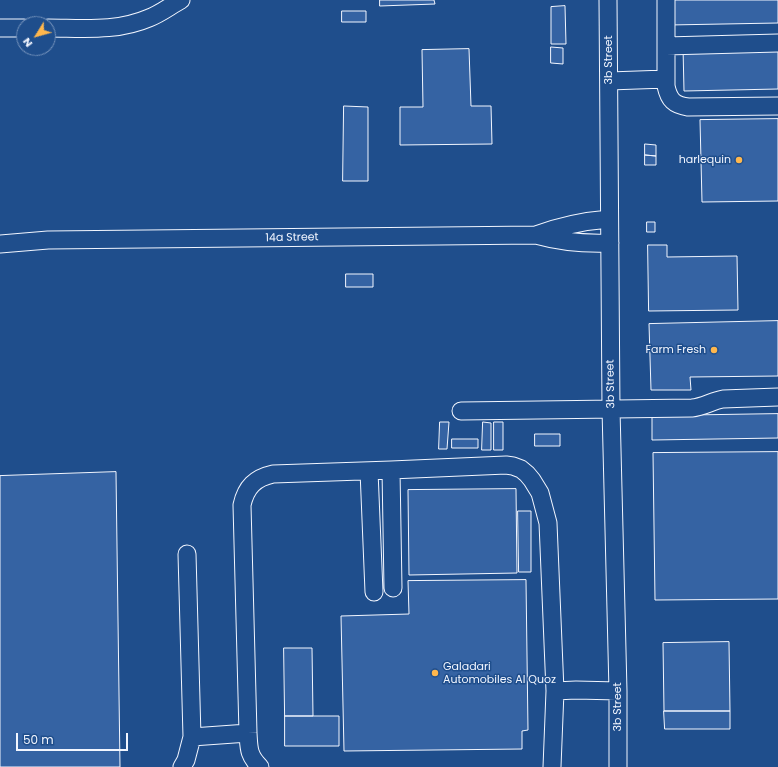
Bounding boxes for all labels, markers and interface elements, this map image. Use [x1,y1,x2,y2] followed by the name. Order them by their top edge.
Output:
[16,16,56,56] north arrow
[18,34,36,51] text: N
[602,35,616,85] street label: 3b Street
[679,153,731,167] place label: harlequin
[734,155,744,165] marker: harlequin
[265,231,319,245] street label: 14a Street
[645,343,706,357] place label: Farm Fresh
[709,345,719,355] marker: Farm Fresh
[604,359,618,409] street label: 3b Street
[443,660,556,686] place label: Galadari Automobiles Al Quoz
[430,668,440,678] marker: Galadari Automobiles Al Quoz
[611,682,625,732] street label: 3b Street
[18,725,130,751] scale bar
[23,731,54,748] text: 50 m

